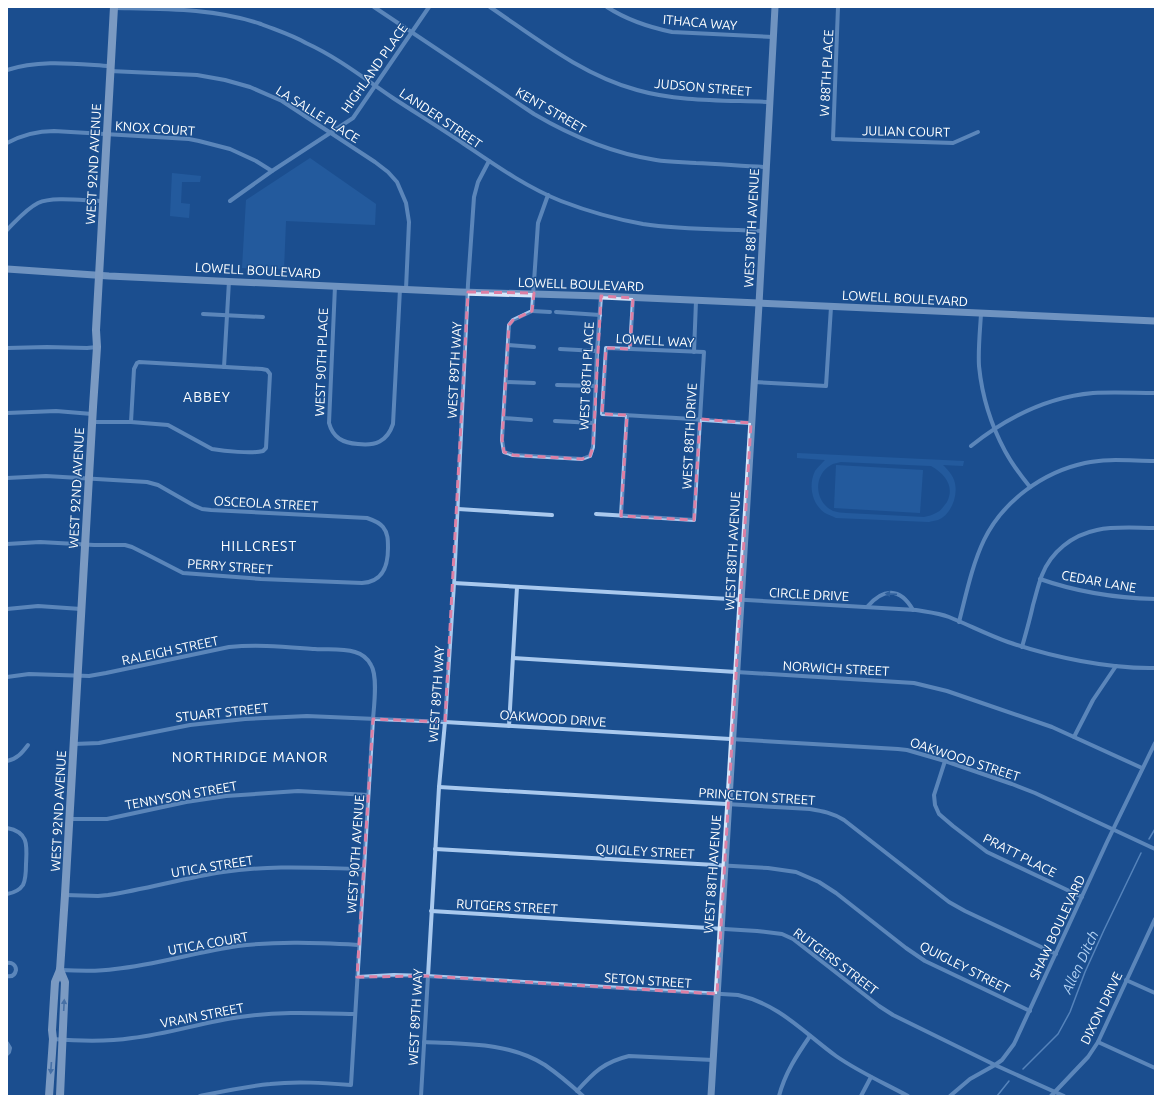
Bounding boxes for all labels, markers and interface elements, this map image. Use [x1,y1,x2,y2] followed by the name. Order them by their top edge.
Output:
[662,12,738,32] street label: ITHACA WAY
[338,21,410,115] street label: HIGHLAND PLACE
[817,29,835,117] street label: W 88TH PLACE
[654,76,752,98] street label: JUDSON STREET
[274,83,362,145] street label: LA SALLE PLACE
[513,84,589,136] street label: KENT STREET
[397,85,485,151] street label: LANDER STREET
[83,103,103,225] street label: WEST 92ND AVENUE
[115,118,195,138] street label: KNOX COURT
[862,123,950,139] street label: JULIAN COURT
[741,168,761,288] street label: WEST 88TH AVENUE
[195,260,321,280] street label: LOWELL BOULEVARD
[518,275,644,293] street label: LOWELL BOULEVARD
[842,288,968,308] street label: LOWELL BOULEVARD
[312,307,330,417] street label: WEST 90TH PLACE
[444,321,464,419] street label: WEST 89TH WAY
[576,321,596,431] street label: WEST 88TH PLACE
[615,331,695,349] street label: LOWELL WAY
[679,383,699,489] street label: WEST 88TH DRIVE
[183,389,231,405] district label: ABBEY
[66,427,86,549] street label: WEST 92ND AVENUE
[722,491,742,611] street label: WEST 88TH AVENUE
[214,493,318,513] street label: OSCEOLA STREET
[221,538,297,554] district label: HILLCREST
[187,556,273,576] street label: PERRY STREET
[1060,568,1138,594] street label: CEDAR LANE
[769,585,849,603] street label: CIRCLE DRIVE
[885,591,898,598] one-way arrow
[120,633,220,667] street label: RALEIGH STREET
[426,645,446,743] street label: WEST 89TH WAY
[782,658,890,678] street label: NORWICH STREET
[175,700,269,724] street label: STUART STREET
[499,707,607,729] street label: OAKWOOD DRIVE
[908,735,1022,783] street label: OAKWOOD STREET
[172,749,328,765] district label: NORTHRIDGE MANOR
[48,750,68,872] street label: WEST 92ND AVENUE
[124,778,238,812] street label: TENNYSON STREET
[698,785,816,807] street label: PRINCETON STREET
[344,794,366,914] street label: WEST 90TH AVENUE
[701,814,723,934] street label: WEST 88TH AVENUE
[981,831,1059,879] street label: PRATT PLACE
[595,841,695,862] street label: QUIGLEY STREET
[170,853,254,879] street label: UTICA STREET
[1027,873,1087,981] street label: SHAW BOULEVARD
[456,896,558,916] street label: RUTGERS STREET
[791,925,881,997] street label: RUTGERS STREET
[1058,928,1102,997] water label: Allen Ditch
[167,929,249,957] street label: UTICA COURT
[917,938,1012,997] street label: QUIGLEY STREET
[405,968,425,1066] street label: WEST 89TH WAY
[604,970,692,990] street label: SETON STREET
[1077,970,1125,1046] street label: DIXON DRIVE
[60,999,67,1011] one-way arrow
[159,1000,245,1030] street label: VRAIN STREET
[48,1062,55,1074] one-way arrow

